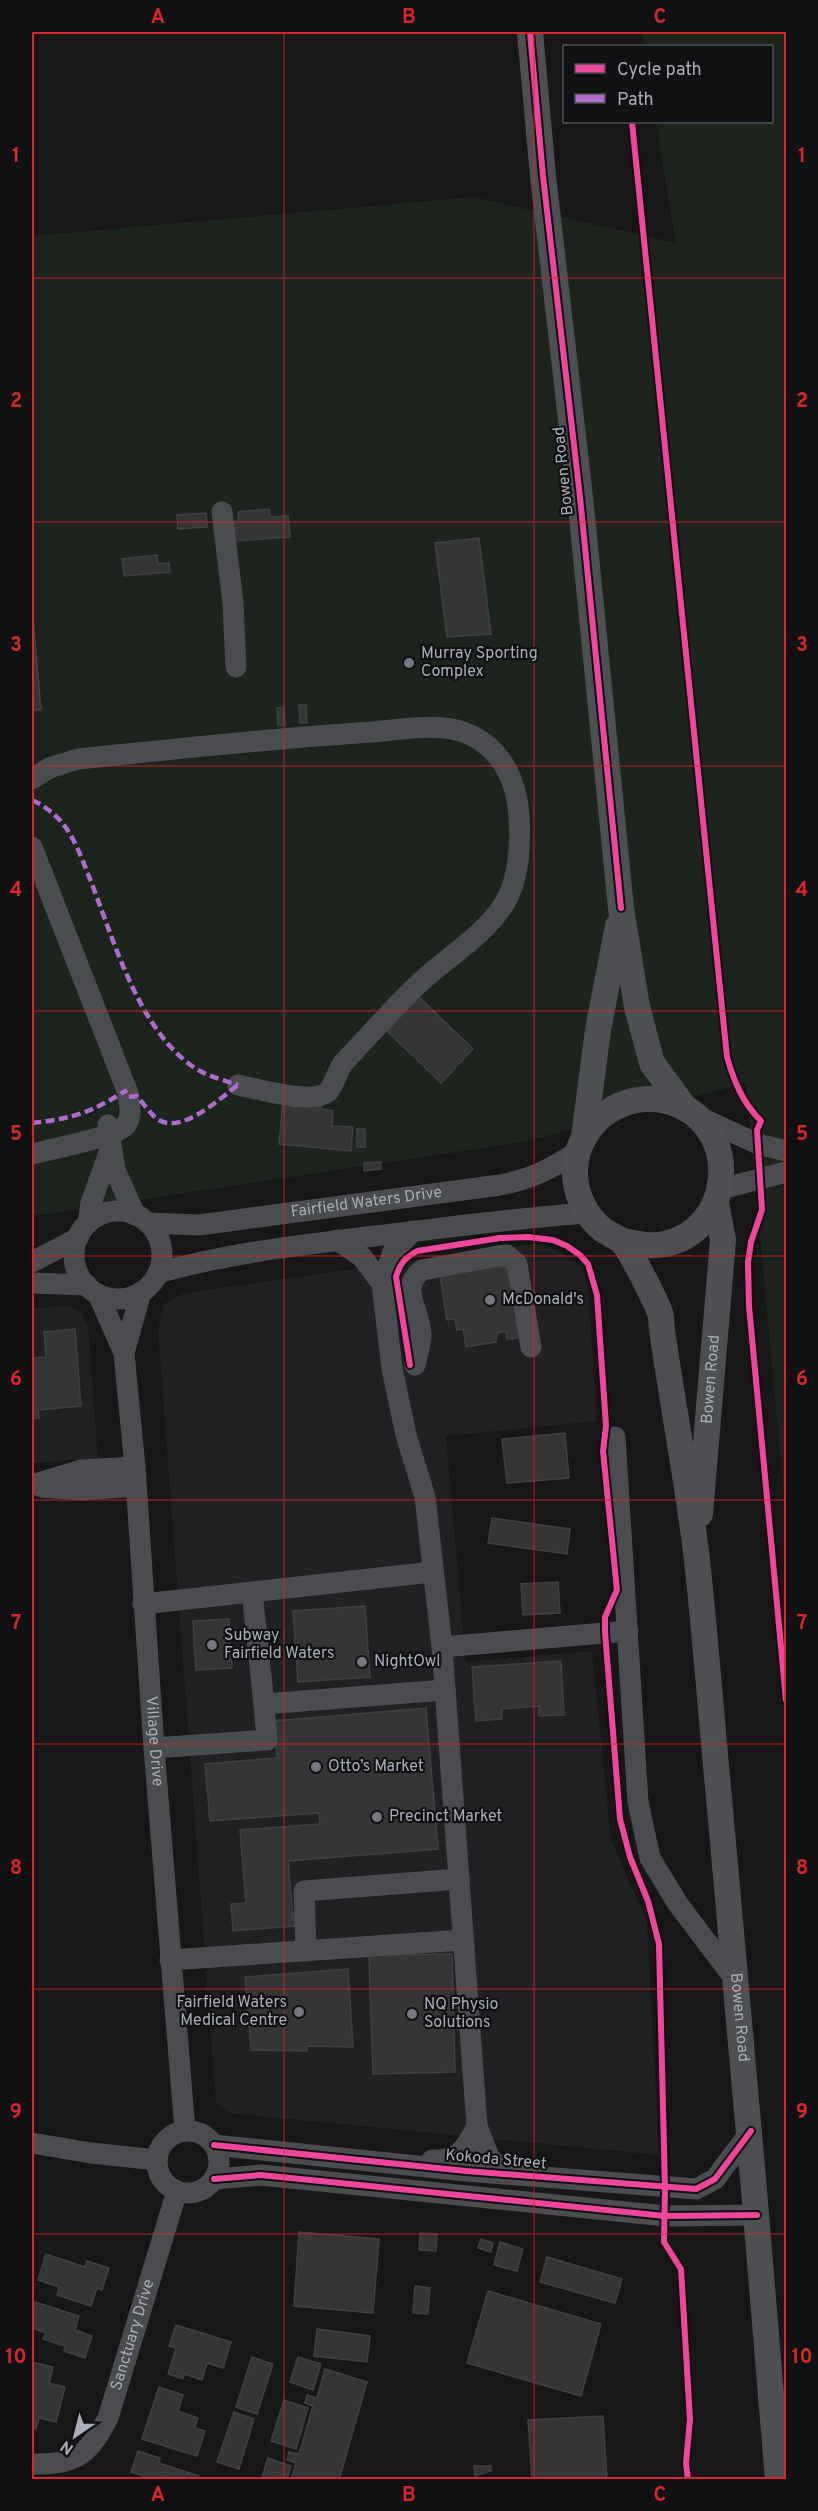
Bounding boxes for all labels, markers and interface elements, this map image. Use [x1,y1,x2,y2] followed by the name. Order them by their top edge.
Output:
[151,5,165,31] text: A
[402,5,416,31] text: B
[654,5,666,31] text: C
[563,45,773,123] legend
[617,59,702,82] text: Cycle path
[617,89,654,112] text: Path
[12,144,20,170] text: 1
[798,144,806,170] text: 1
[10,389,22,415] text: 2
[796,389,808,415] text: 2
[549,426,579,516] street label: Bowen Road
[10,633,22,659] text: 3
[796,633,808,659] text: 3
[421,644,538,682] place label: Murray Sporting Complex
[402,656,416,670] marker: Murray Sporting Complex
[10,878,22,904] text: 4
[796,878,808,904] text: 4
[10,1122,22,1148] text: 5
[796,1122,808,1148] text: 5
[290,1183,443,1223] street label: Fairfield Waters Drive
[502,1290,584,1310] place label: McDonald's
[483,1293,497,1307] marker: McDonald's
[698,1334,725,1425] street label: Bowen Road
[10,1367,22,1393] text: 6
[796,1367,808,1393] text: 6
[11,1611,21,1637] text: 7
[797,1611,807,1637] text: 7
[224,1626,335,1664] place label: Subway Fairfield Waters
[205,1638,219,1652] marker: Subway Fairfield Waters
[374,1652,440,1672] place label: NightOwl
[355,1655,369,1669] marker: NightOwl
[141,1695,167,1787] street label: Village Drive
[328,1757,424,1777] place label: Otto’s Market
[309,1760,323,1774] marker: Otto’s Market
[389,1807,502,1827] place label: Precinct Market
[370,1810,384,1824] marker: Precinct Market
[10,1856,22,1882] text: 8
[796,1856,808,1882] text: 8
[725,1972,753,2063] street label: Bowen Road
[176,1993,287,2031] place label: Fairfield Waters Medical Centre
[424,1995,499,2033] place label: NQ Physio Solutions
[292,2005,306,2019] marker: Fairfield Waters Medical Centre
[405,2007,419,2021] marker: NQ Physio Solutions
[10,2100,22,2126] text: 9
[796,2100,808,2126] text: 9
[445,2146,547,2174] street label: Kokoda Street
[107,2277,160,2393] street label: Sanctuary Drive
[5,2345,27,2371] text: 10
[791,2345,813,2371] text: 10
[45,2406,105,2466] north arrow
[57,2435,78,2458] text: N
[151,2483,165,2509] text: A
[402,2483,416,2509] text: B
[654,2483,666,2509] text: C

